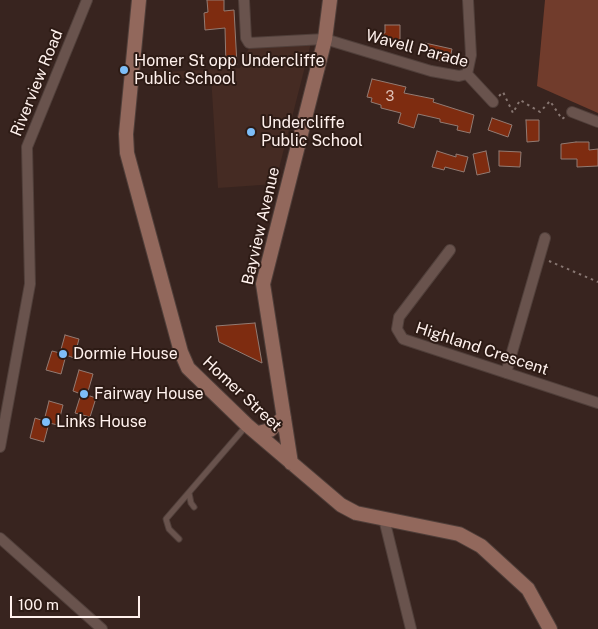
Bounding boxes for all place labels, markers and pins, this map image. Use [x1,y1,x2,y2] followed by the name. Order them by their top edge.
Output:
[134,51,324,89] place label: Homer St opp Undercliffe Public School
[118,64,130,76] marker: Homer St opp Undercliffe Public School
[261,113,363,151] place label: Undercliffe Public School
[245,126,257,138] marker: Undercliffe Public School
[73,344,178,364] place label: Dormie House
[57,348,69,360] marker: Dormie House
[94,384,204,404] place label: Fairway House
[78,388,90,400] marker: Fairway House
[56,412,147,432] place label: Links House
[40,416,52,428] marker: Links House

